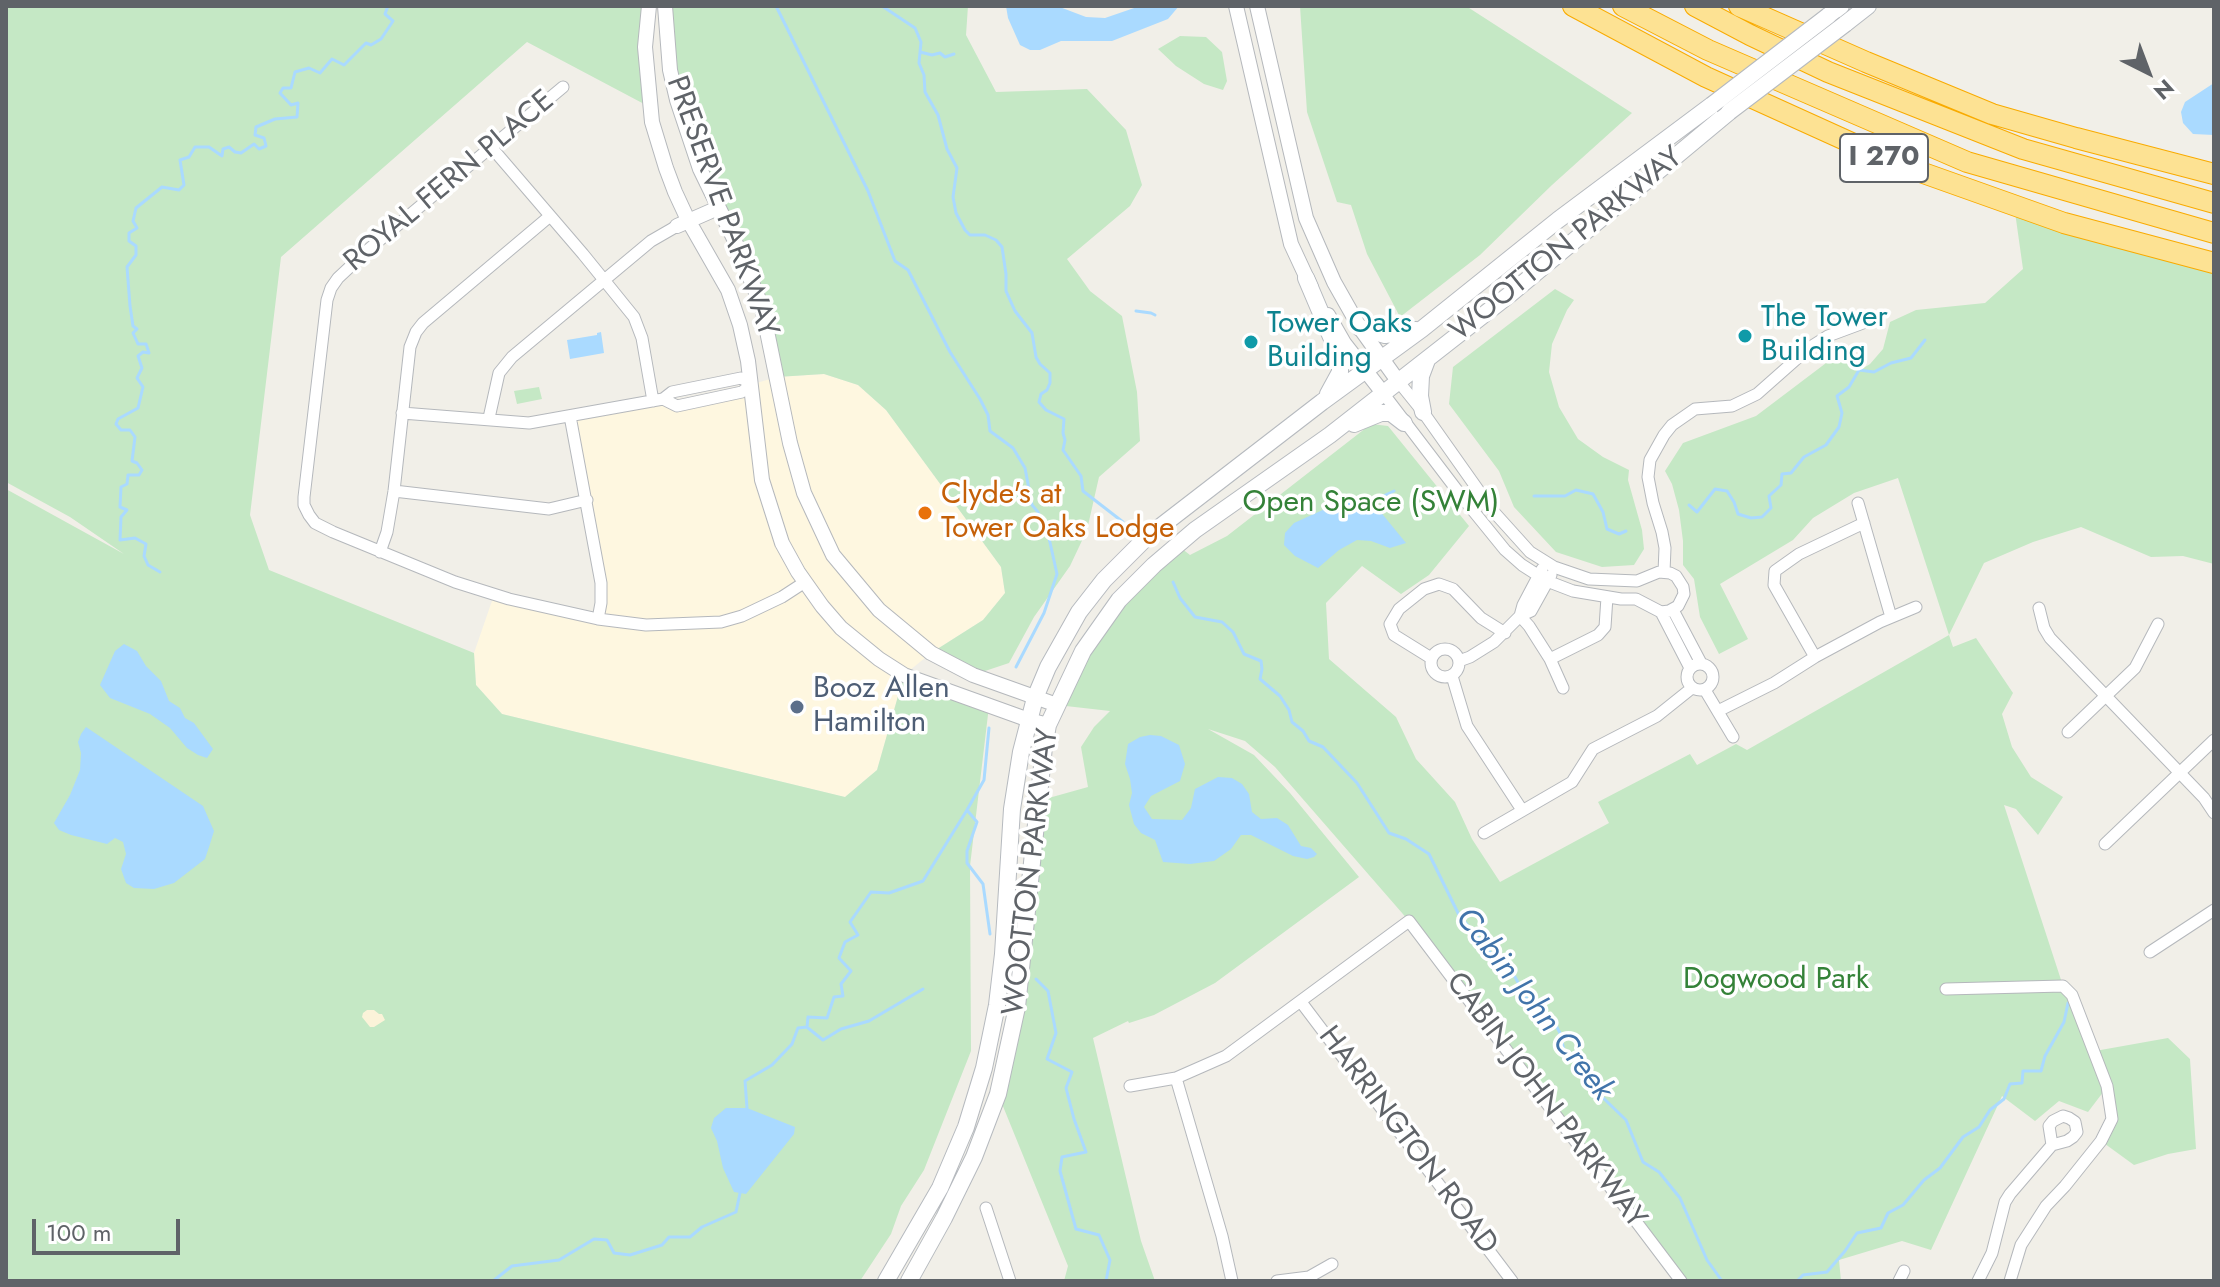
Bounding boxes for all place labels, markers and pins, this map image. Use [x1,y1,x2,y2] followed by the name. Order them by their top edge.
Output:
[1761,301,1888,372] place label: The Tower Building
[1267,307,1412,378] place label: Tower Oaks Building
[1736,327,1754,345] marker: The Tower Building
[1242,333,1260,351] marker: Tower Oaks Building
[941,478,1175,548] place label: Clyde's at Tower Oaks Lodge
[916,504,934,522] marker: Clyde's at Tower Oaks Lodge
[813,672,950,742] place label: Booz Allen Hamilton
[788,698,806,716] marker: Booz Allen Hamilton

